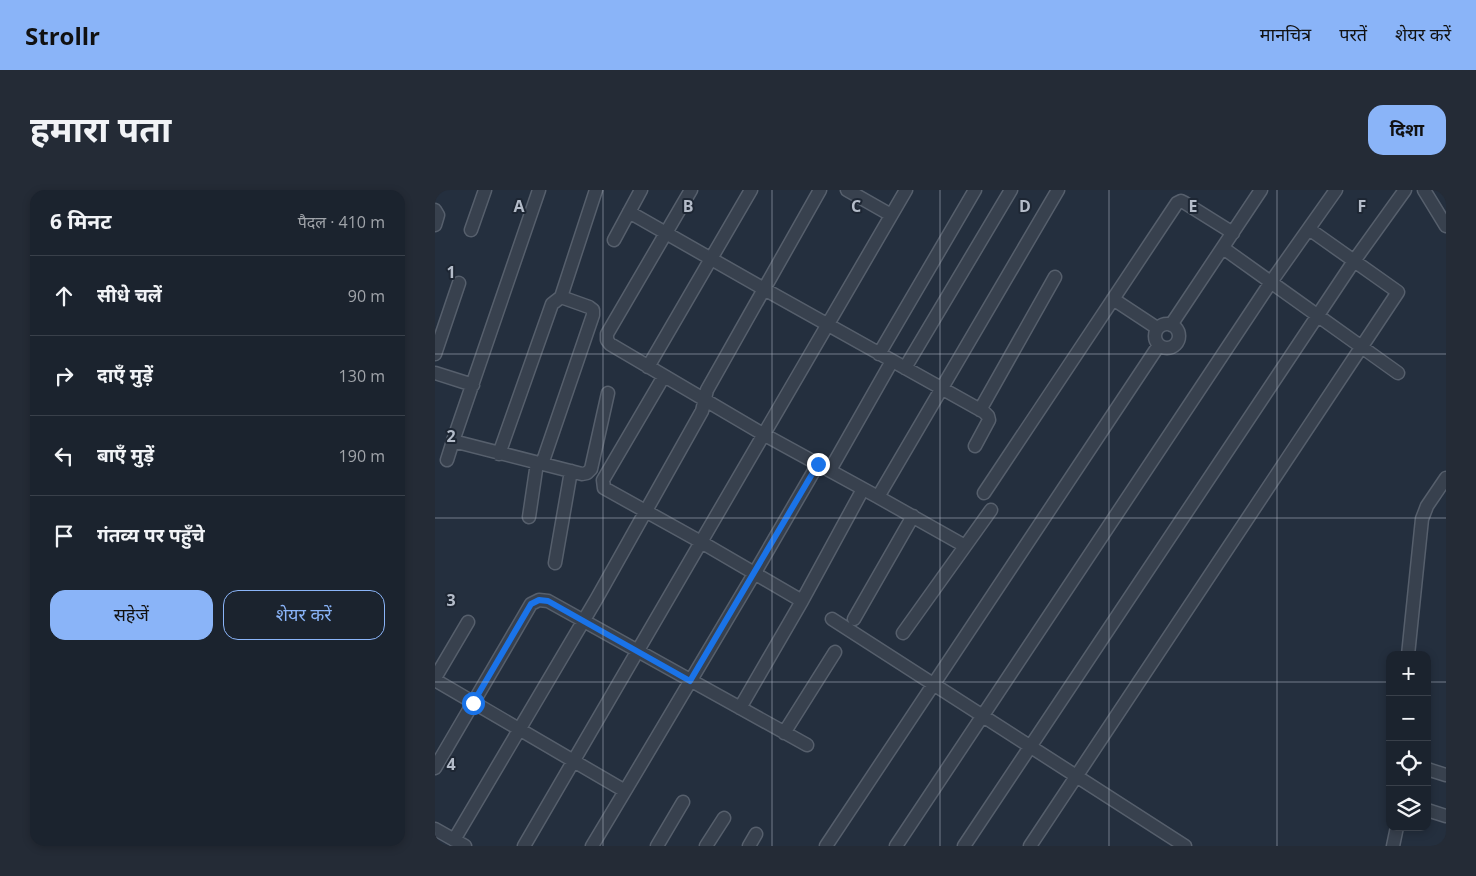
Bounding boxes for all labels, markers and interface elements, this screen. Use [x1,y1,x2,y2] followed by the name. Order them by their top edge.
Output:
[25,19,100,52] text: Strollr
[1260,22,1311,46] text: मानचित्र
[1339,22,1367,46] text: परतें
[1395,22,1451,46] text: शेयर करें
[30,105,171,152] text: हमारा पता
[1368,105,1446,155] button: दिशा
[513,195,525,217] text: A
[683,195,693,217] text: B
[851,195,861,217] text: C
[1019,195,1031,217] text: D
[1189,195,1198,217] text: E
[1358,195,1366,217] text: F
[50,207,112,235] text: 6 मिनट
[298,211,385,233] text: पैदल · 410 m
[446,261,456,283] text: 1
[50,282,78,310] icon: ahead
[97,282,162,308] text: सीधे चलें
[348,285,385,307] text: 90 m
[50,362,78,390] icon: right
[97,362,153,388] text: दाएँ मुड़ें
[339,365,385,387] text: 130 m
[446,425,456,447] text: 2
[50,442,78,470] icon: left
[97,442,154,468] text: बाएँ मुड़ें
[339,445,385,467] text: 190 m
[807,453,830,476] route end
[50,522,78,550] icon: arrive
[97,522,205,548] text: गंतव्य पर पहुँचे
[446,589,456,611] text: 3
[50,590,213,640] button: सहेजें
[223,590,385,640] button: शेयर करें
[1386,651,1431,831] map controls
[1386,651,1431,696] button: +
[462,692,485,715] route start
[1386,696,1431,741] button: −
[1386,741,1431,786] button: locate
[446,753,456,775] text: 4
[1386,786,1431,831] button: layers

